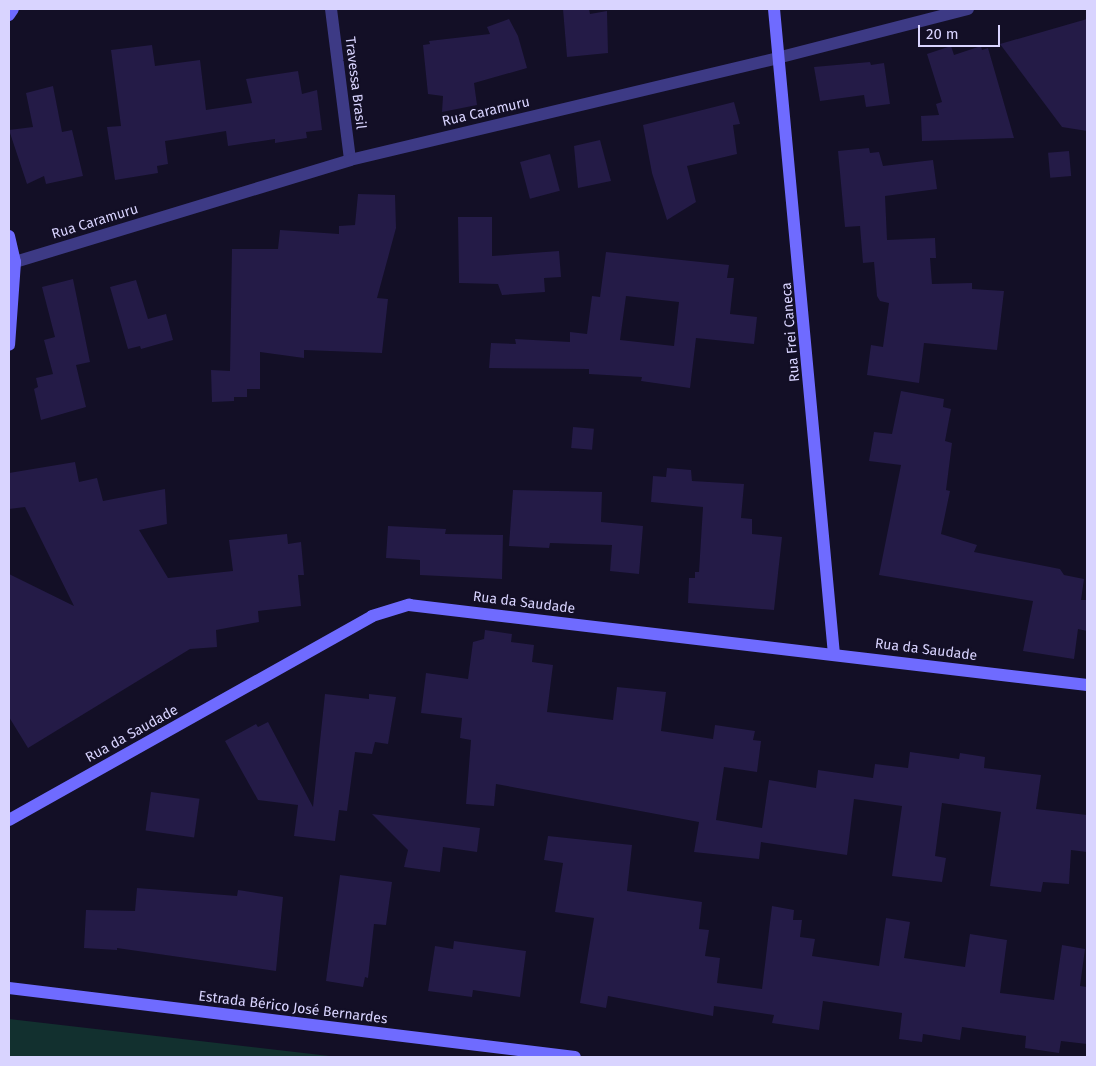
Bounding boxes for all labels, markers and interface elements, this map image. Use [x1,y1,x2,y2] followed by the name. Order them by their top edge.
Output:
[921,15,1004,47] scale bar
[926,25,959,43] text: 20 m
[341,36,369,130] street label: Travessa Brasil
[441,94,531,130] street label: Rua Caramuru
[50,201,140,243] street label: Rua Caramuru
[778,281,804,383] street label: Rua Frei Caneca
[472,588,576,618] street label: Rua da Saudade
[874,635,978,665] street label: Rua da Saudade
[83,702,181,766] street label: Rua da Saudade
[198,988,388,1028] street label: Estrada Bérico José Bernardes

